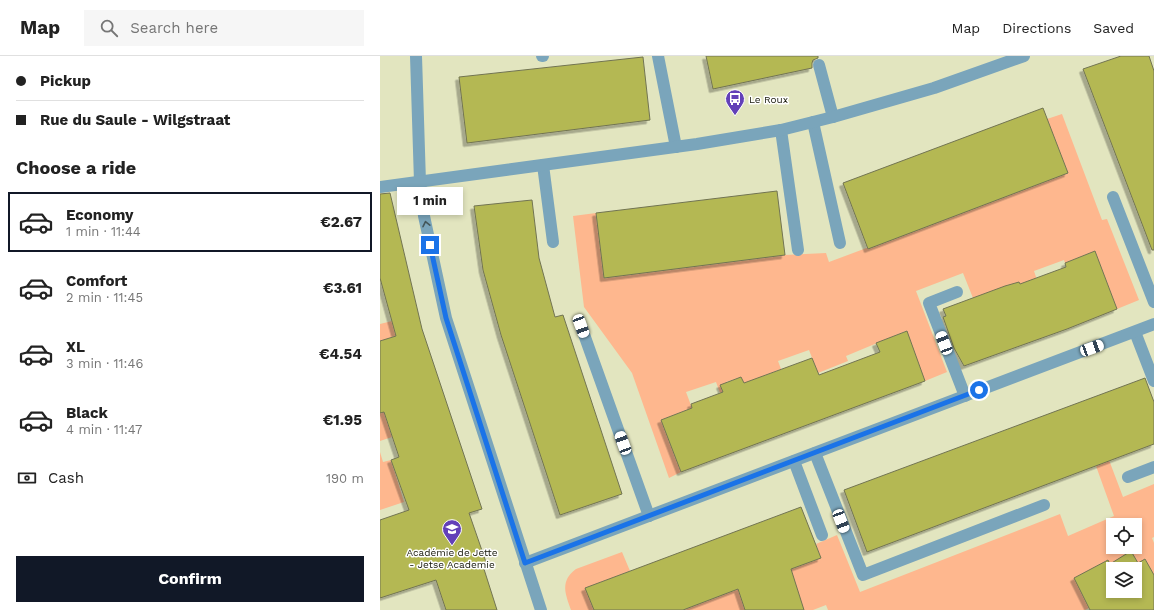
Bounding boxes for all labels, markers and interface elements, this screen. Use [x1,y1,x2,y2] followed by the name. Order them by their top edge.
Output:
[84,10,364,46] search box
[20,16,60,39] text: Map
[98,17,120,39] icon: search
[130,19,218,37] text: Search here
[952,20,980,36] text: Map
[1002,20,1071,36] text: Directions
[1093,20,1134,36] text: Saved
[40,72,91,90] text: Pickup
[724,88,746,116] bus stop icon: Le Roux
[749,94,788,105] place label: Le Roux
[40,111,230,129] text: Rue du Saule - Wilgstraat
[16,157,136,178] text: Choose a ride
[397,187,463,215] callout: 1 min
[413,193,447,208] text: 1 min
[18,204,54,240] icon: car
[66,206,133,224] text: Economy
[320,213,362,231] text: €2.67
[422,221,430,227] one-way arrow
[66,224,141,239] text: 1 min · 11:44
[421,236,439,254] route end
[18,270,54,306] icon: car
[66,272,127,290] text: Comfort
[323,279,362,297] text: €3.61
[66,290,143,305] text: 2 min · 11:45
[571,313,591,339] car
[934,330,954,356] car
[18,336,54,372] icon: car
[66,338,85,356] text: XL
[1079,338,1105,358] car
[319,345,362,363] text: €4.54
[66,356,143,371] text: 3 min · 11:46
[970,381,988,399] route start
[18,402,54,438] icon: car
[66,404,108,422] text: Black
[323,411,362,429] text: €1.95
[66,422,142,437] text: 4 min · 11:47
[613,430,633,456] car
[16,467,38,489] icon: cash
[48,469,84,487] text: Cash
[326,471,364,486] text: 190 m
[831,508,851,534] car
[441,518,463,546] school or university icon: Académie de Jette - Jetse Academie
[1106,518,1142,598] map controls
[1106,518,1142,554] button: locate
[406,547,498,570] place label: Académie de Jette - Jetse Academie
[16,556,364,602] button: Confirm
[1106,562,1142,598] button: layers

